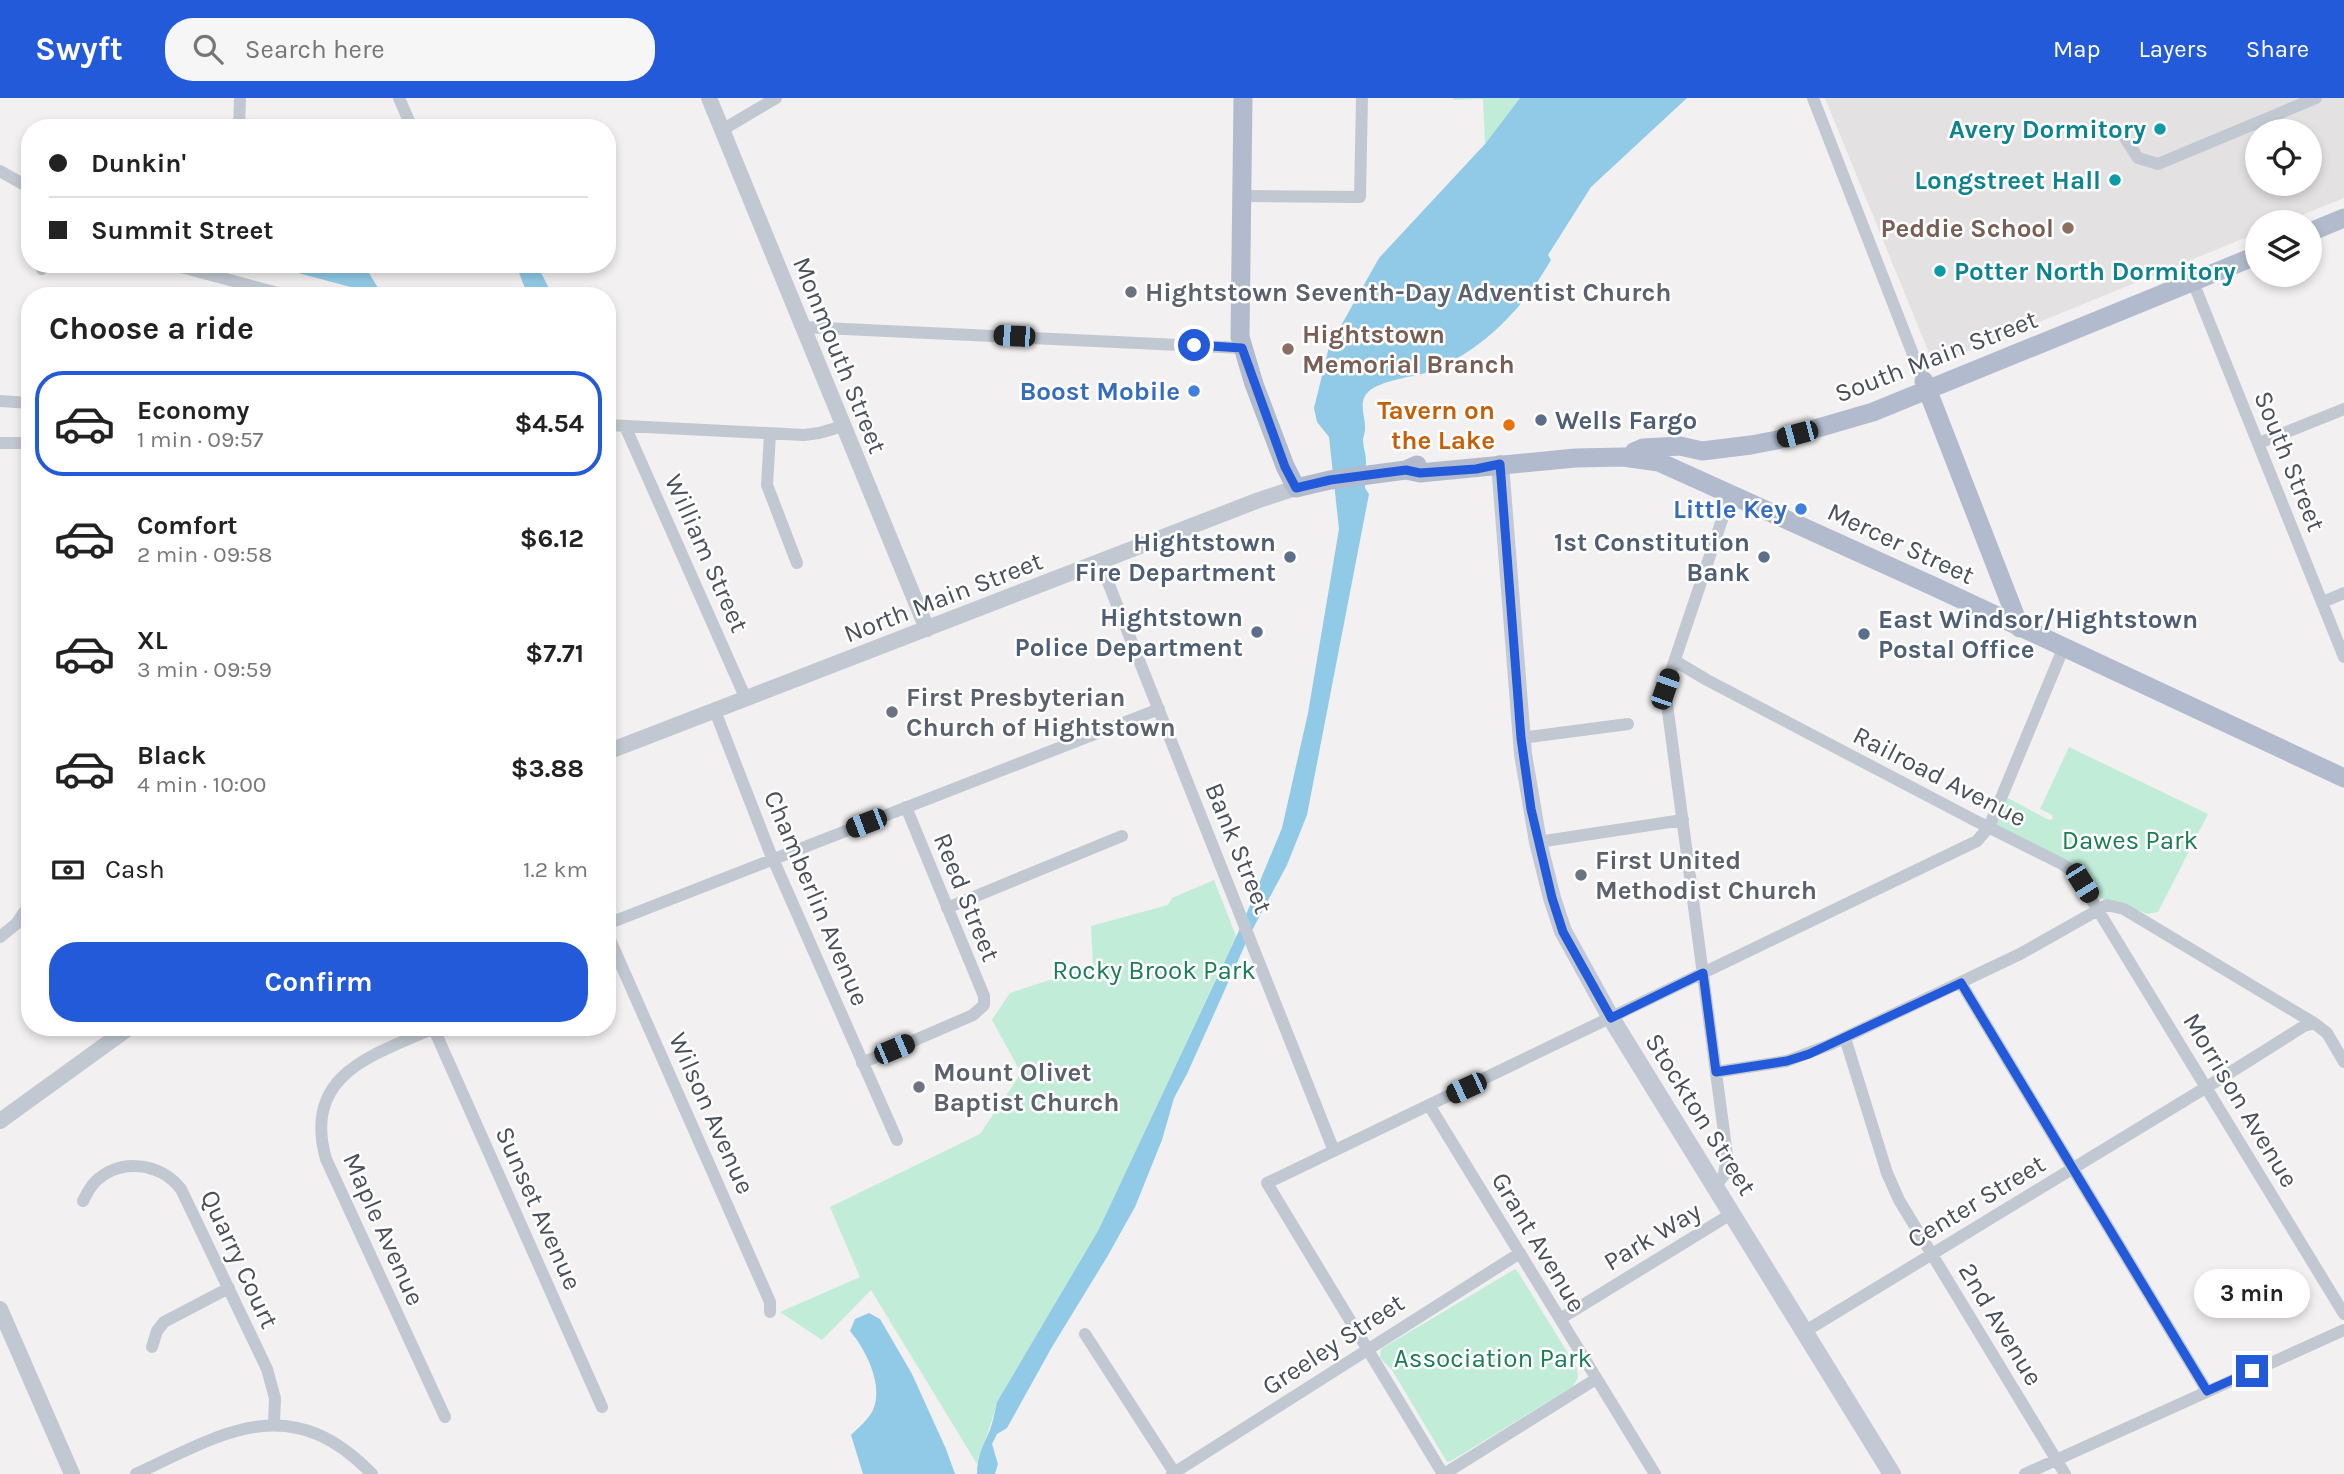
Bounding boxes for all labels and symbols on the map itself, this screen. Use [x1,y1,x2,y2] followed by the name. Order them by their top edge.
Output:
[1949,114,2146,145] place label: Avery Dormitory
[2152,121,2168,137] marker: Avery Dormitory
[1914,165,2101,196] place label: Longstreet Hall
[2107,172,2123,188] marker: Longstreet Hall
[1880,213,2054,244] place label: Peddie School
[2060,220,2076,236] marker: Peddie School
[786,252,893,458] street label: Monmouth Street
[1954,256,2236,287] place label: Potter North Dormitory
[1932,263,1948,279] marker: Potter North Dormitory
[1145,277,1672,308] place label: Hightstown Seventh-Day Adventist Church
[1123,284,1139,300] marker: Hightstown Seventh-Day Adventist Church
[1830,303,2042,409] street label: South Main Street
[1302,319,1515,380] place label: Hightstown Memorial Branch
[993,324,1036,348] car
[1178,329,1210,361] route start
[1280,341,1296,357] marker: Hightstown Memorial Branch
[1020,376,1180,407] place label: Boost Mobile
[1186,383,1202,399] marker: Boost Mobile
[2247,386,2332,536] street label: South Street
[1377,395,1495,456] place label: Tavern on the Lake
[1555,405,1697,436] place label: Wells Fargo
[1533,412,1549,428] marker: Wells Fargo
[1501,417,1517,433] marker: Tavern on the Lake
[1774,418,1821,450] car
[658,469,755,637] street label: William Street
[1673,494,1787,525] place label: Little Key
[1822,496,1979,591] street label: Mercer Street
[1793,501,1809,517] marker: Little Key
[1075,527,1276,588] place label: Hightstown Fire Department
[1554,527,1750,588] place label: 1st Constitution Bank
[839,545,1047,650] street label: North Main Street
[1282,549,1298,565] marker: Hightstown Fire Department
[1756,549,1772,565] marker: 1st Constitution Bank
[1015,602,1243,663] place label: Hightstown Police Department
[1878,604,2198,665] place label: East Windsor/Hightstown Postal Office
[1249,624,1265,640] marker: Hightstown Police Department
[1856,626,1872,642] marker: East Windsor/Hightstown Postal Office
[1649,666,1682,712] car
[906,682,1176,743] place label: First Presbyterian Church of Hightstown
[884,704,900,720] marker: First Presbyterian Church of Hightstown
[1848,719,2032,833] street label: Railroad Avenue
[1198,778,1279,918] street label: Bank Street
[757,786,876,1011] street label: Chamberlin Avenue
[843,806,890,840] car
[2062,825,2198,856] park label: Dawes Park
[927,829,1006,966] street label: Reed Street
[1595,845,1817,906] place label: First United Methodist Church
[2062,860,2103,906] car
[1573,867,1589,883] marker: First United Methodist Church
[1052,955,1256,986] park label: Rocky Brook Park
[2176,1007,2305,1193] street label: Morrison Avenue
[662,1028,761,1199] street label: Wilson Avenue
[1638,1028,1763,1201] street label: Stockton Street
[871,1031,918,1067] car
[933,1057,1119,1118] place label: Mount Olivet Baptist Church
[1443,1070,1490,1106] car
[911,1079,927,1095] marker: Mount Olivet Baptist Church
[489,1122,588,1295] street label: Sunset Avenue
[336,1148,431,1310] street label: Maple Avenue
[1902,1148,2051,1255] street label: Center Street
[1485,1167,1592,1318] street label: Grant Avenue
[194,1185,285,1334] street label: Quarry Court
[1598,1195,1706,1277] street label: Park Way
[1952,1257,2049,1391] street label: 2nd Avenue
[2194,1270,2310,1318] callout: 3 min
[1256,1287,1410,1402] street label: Greeley Street
[1394,1343,1592,1374] park label: Association Park
[2236,1355,2268,1387] route end

